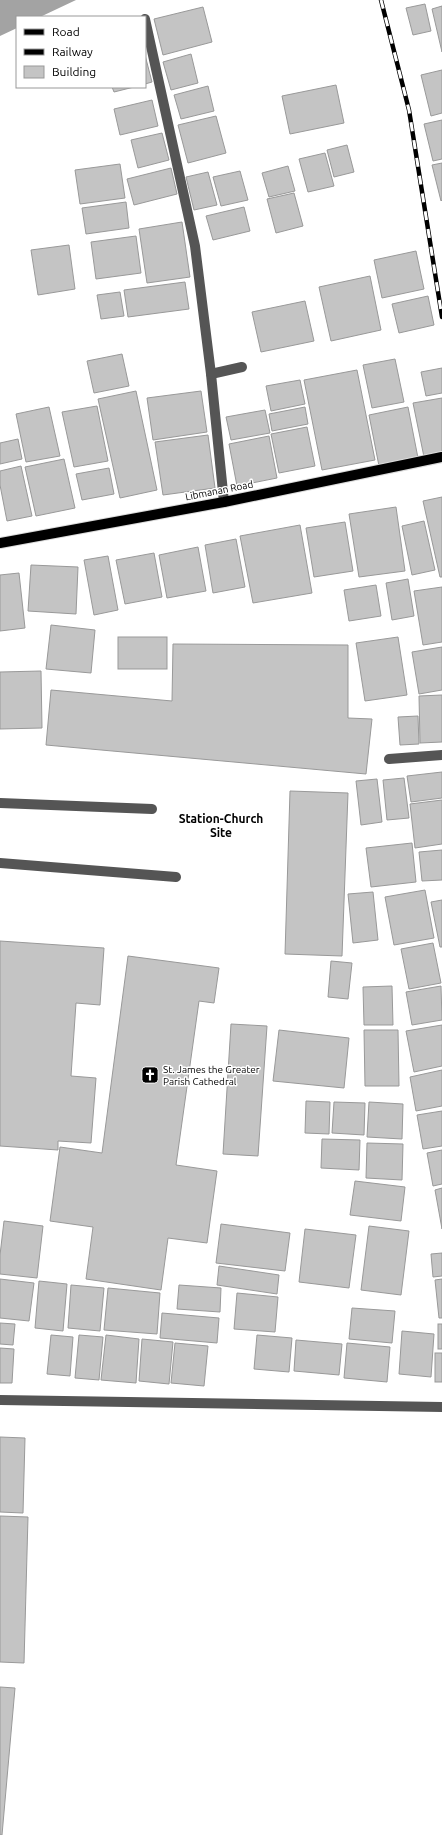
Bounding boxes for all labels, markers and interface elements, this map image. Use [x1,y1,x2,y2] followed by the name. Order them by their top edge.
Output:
[16,16,146,88] legend
[52,25,80,38] text: Road
[52,45,93,58] text: Railway
[52,65,96,78] text: Building
[184,478,254,502] street label: Libmanan Road
[179,812,263,839] district label: Station-Church Site
[163,1064,260,1087] place label: St. James the Greater Parish Cathedral
[140,1065,160,1085] church icon: St. James the Greater Parish Cathedral

